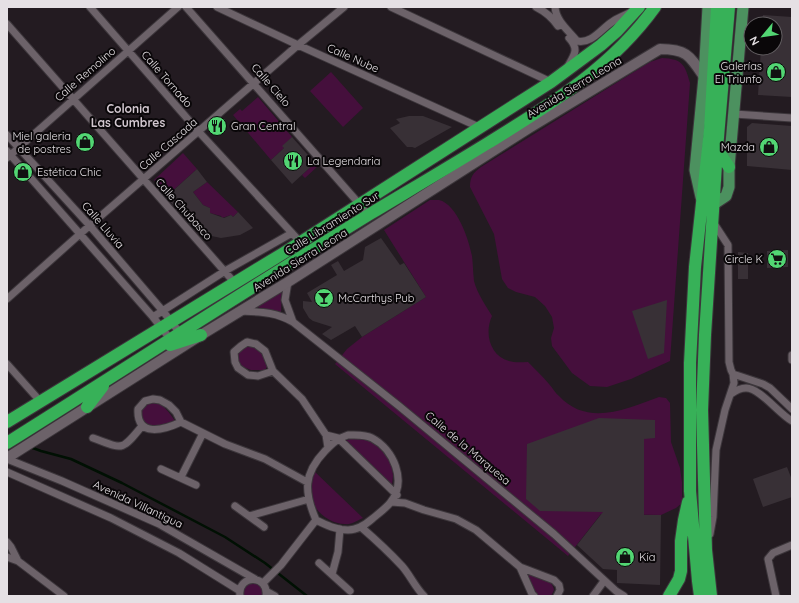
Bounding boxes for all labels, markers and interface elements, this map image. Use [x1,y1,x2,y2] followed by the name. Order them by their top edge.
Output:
[743,16,783,56] north arrow
[746,34,762,48] text: N
[325,40,381,76] street label: Calle Nube
[52,44,119,104] street label: Calle Remolino
[139,48,196,110] street label: Calle Tornado
[524,53,624,121] street label: Avenida Sierra Leona
[715,59,762,86] place label: Galerías El Triunfo
[248,60,294,110] street label: Calle Cielo
[765,61,787,83] shop icon: Galerías El Triunfo
[91,101,165,130] district label: Colonia Las Cumbres
[136,115,200,173] street label: Calle Cascada
[206,115,228,137] restaurant icon: Gran Central
[231,119,296,133] place label: Gran Central
[12,129,71,156] place label: Miel galeria de postres
[74,131,96,153] shop icon: Miel galeria de postres
[758,136,780,158] shop icon: Mazda
[721,140,755,154] place label: Mazda
[282,150,304,172] restaurant icon: La Legendaria
[307,154,380,168] place label: La Legendaria
[12,161,34,183] shop icon: Estética Chic
[37,165,102,179] place label: Estética Chic
[153,175,216,243] street label: Calle Chubasco
[282,188,382,258] street label: Calle Libramiento Sur
[79,199,127,251] street label: Calle Lluvia
[250,225,350,295] street label: Avenida Sierra Leona
[766,248,788,270] supermarket icon: Circle K
[725,252,763,266] place label: Circle K
[313,287,335,309] bar icon: McCarthys Pub
[338,291,415,305] place label: McCarthys Pub
[423,408,513,488] street label: Calle de la Marquesa
[91,477,185,531] street label: Avenida Villantigua
[614,546,636,568] shop icon: Kia
[639,550,655,564] place label: Kia

